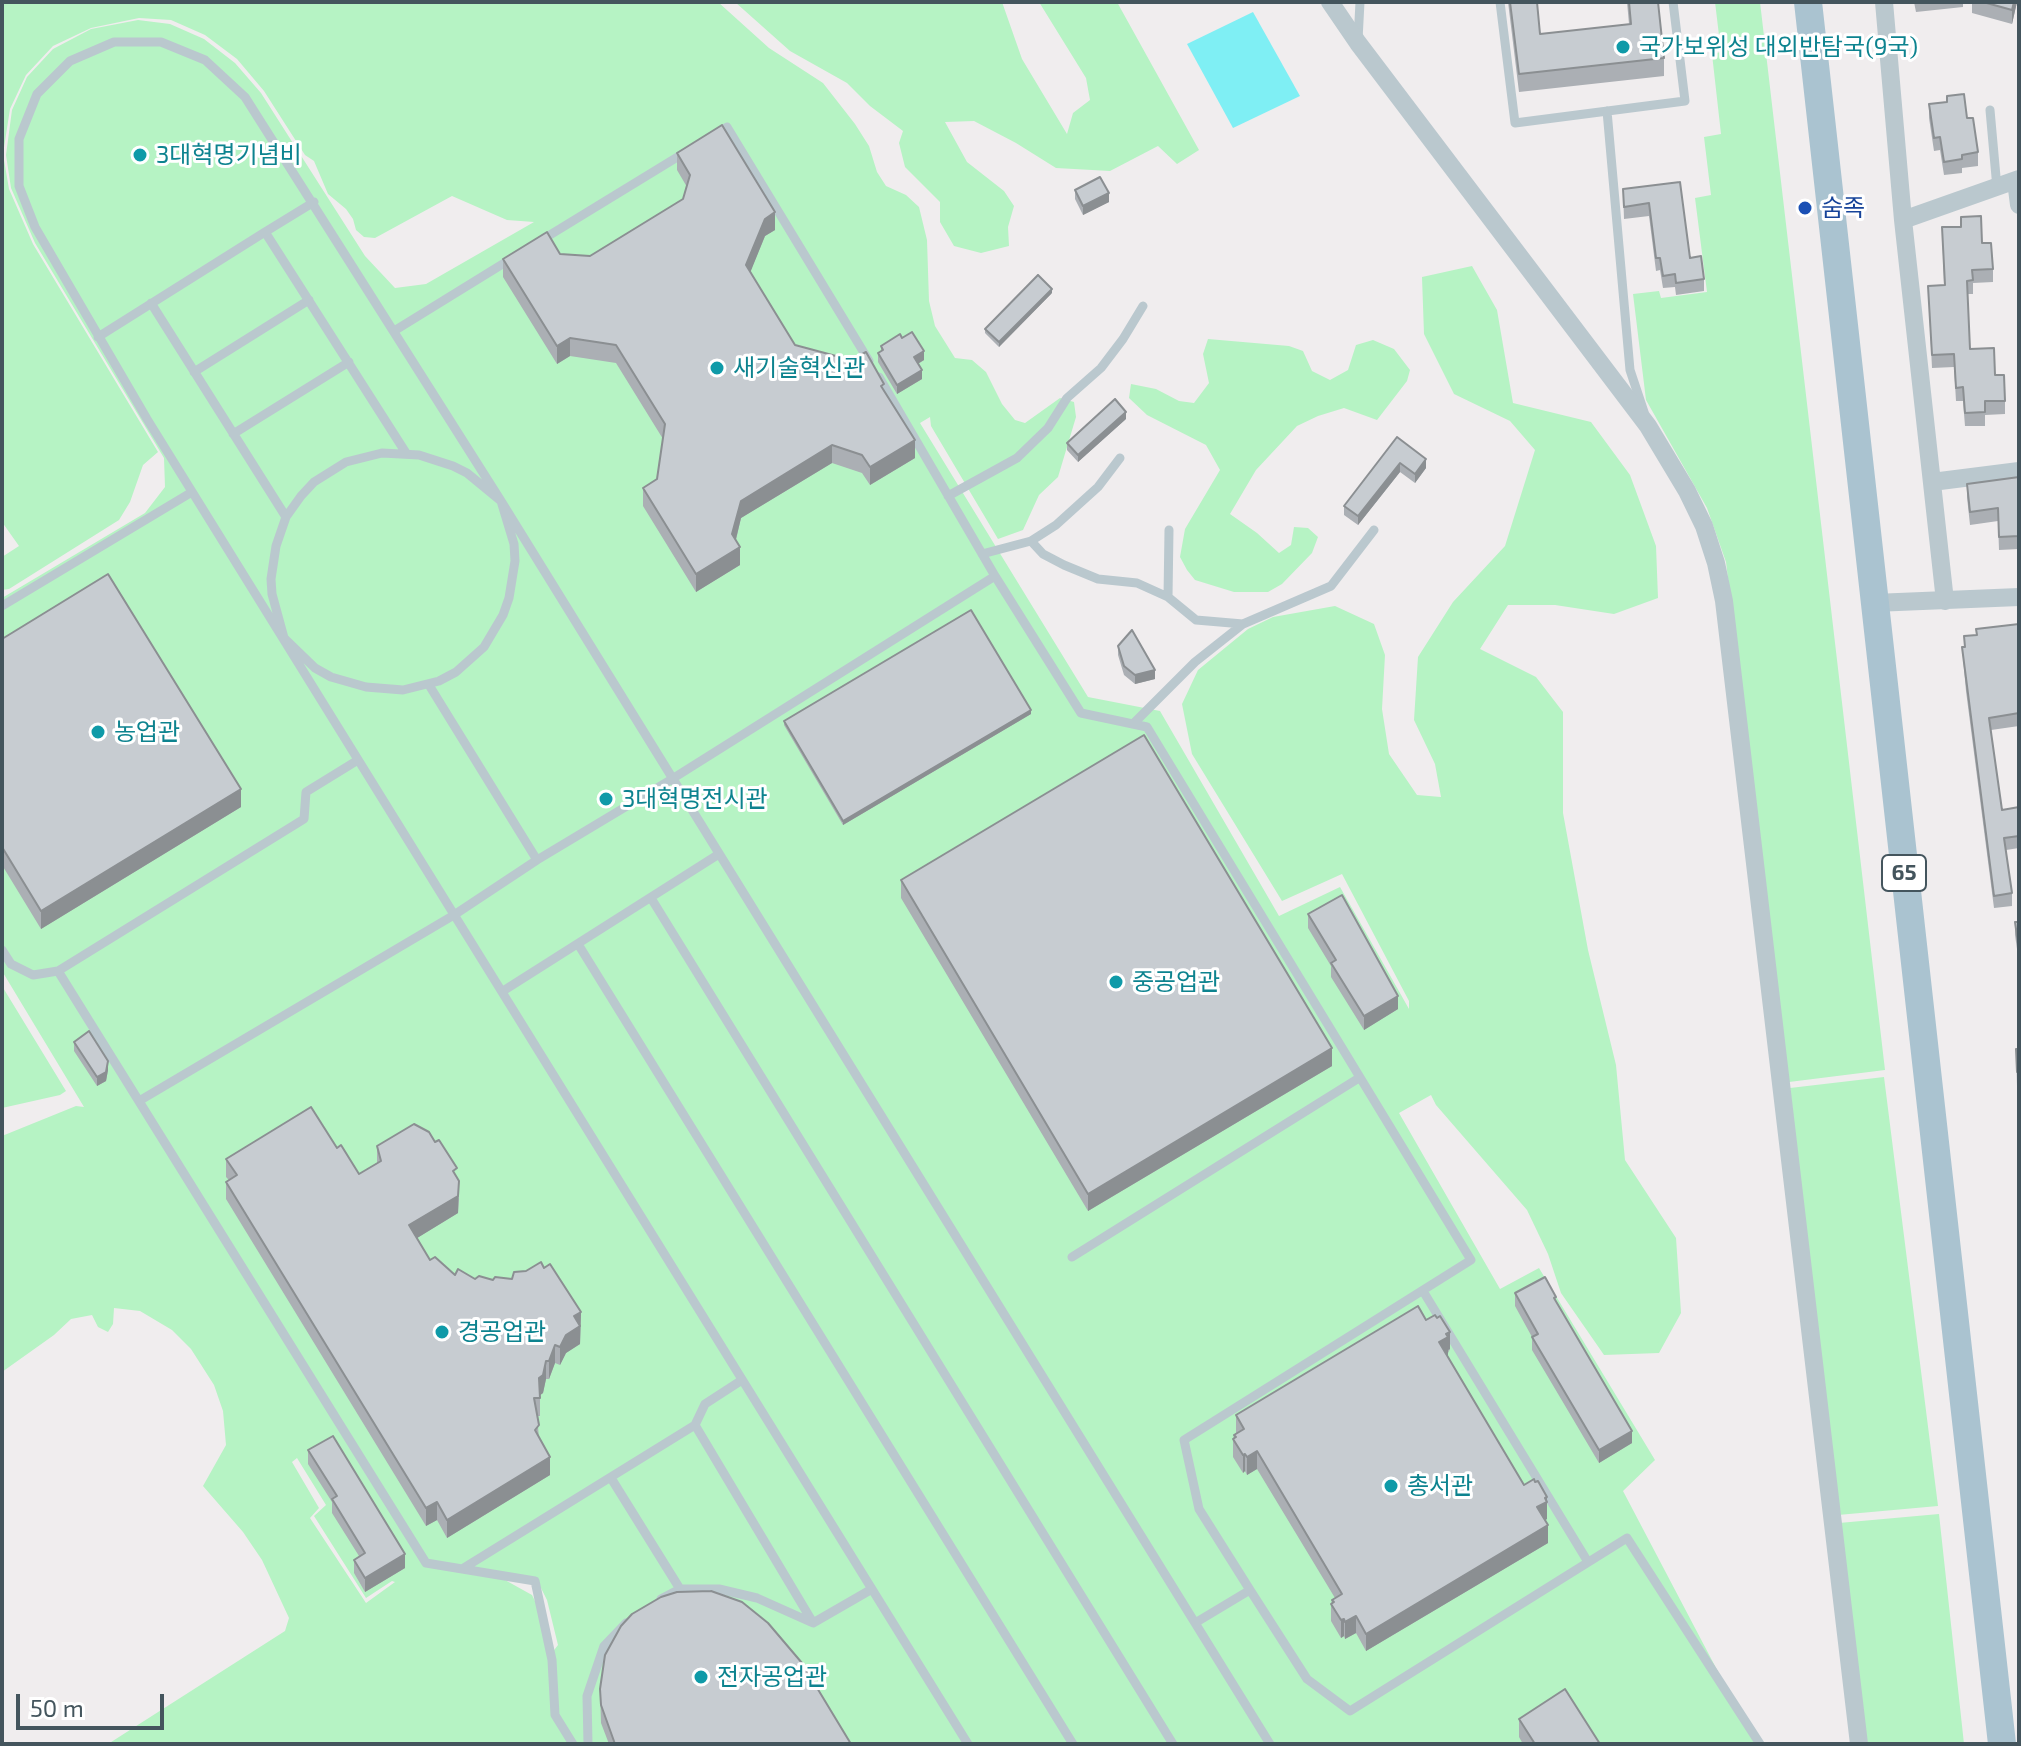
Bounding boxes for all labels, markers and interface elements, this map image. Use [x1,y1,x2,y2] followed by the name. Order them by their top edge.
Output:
[1639,33,1918,61] place label: 국가보위성 대외반탐국(9국)
[1614,38,1632,56] marker: 국가보위성 대외반탐국(9국)
[156,141,302,169] place label: 3대혁명기념비
[131,146,149,164] marker: 3대혁명기념비
[1821,194,1865,222] place label: 숨족
[1796,199,1814,217] marker: 숨족
[733,354,865,382] place label: 새기술혁신관
[708,359,726,377] marker: 새기술혁신관
[114,718,180,746] place label: 농업관
[89,723,107,741] marker: 농업관
[622,785,768,813] place label: 3대혁명전시관
[597,790,615,808] marker: 3대혁명전시관
[1882,855,1926,891] road number: 65
[1132,968,1220,996] place label: 중공업관
[1107,973,1125,991] marker: 중공업관
[458,1318,546,1346] place label: 경공업관
[433,1323,451,1341] marker: 경공업관
[1407,1472,1473,1500] place label: 총서관
[1382,1477,1400,1495] marker: 총서관
[717,1663,827,1691] place label: 전자공업관
[692,1668,710,1686] marker: 전자공업관
[20,1678,168,1728] scale bar
[30,1693,84,1722] text: 50 m

